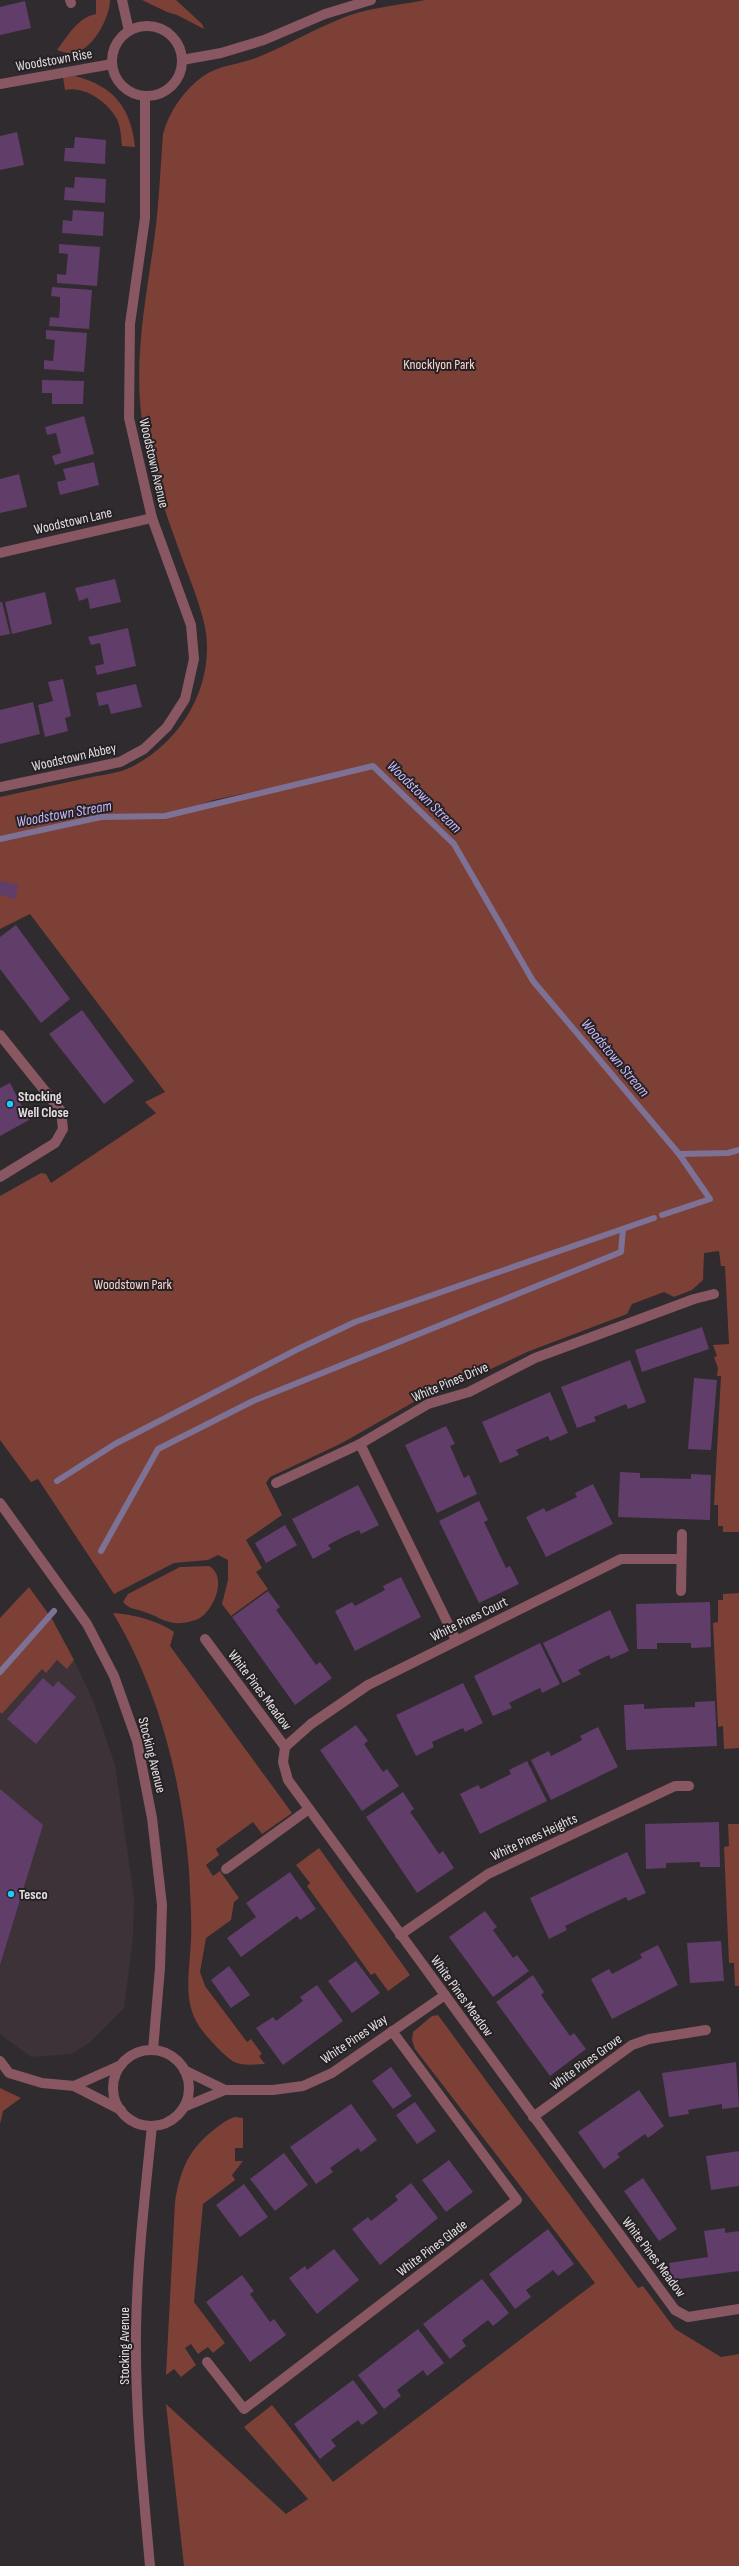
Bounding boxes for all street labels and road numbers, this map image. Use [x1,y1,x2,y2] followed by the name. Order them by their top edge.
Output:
[15,45,93,75] street label: Woodstown Rise
[135,416,173,510] street label: Woodstown Avenue
[32,504,114,538] street label: Woodstown Lane
[30,739,118,775] street label: Woodstown Abbey
[409,1358,491,1406] street label: White Pines Drive
[428,1593,510,1645] street label: White Pines Court
[224,1647,296,1734] street label: White Pines Meadow
[134,1715,170,1795] street label: Stocking Avenue
[488,1810,580,1864] street label: White Pines Heights
[427,1952,497,2040] street label: White Pines Meadow
[318,2010,391,2067] street label: White Pines Way
[547,2030,625,2094] street label: White Pines Grove
[618,2214,690,2301] street label: White Pines Meadow
[394,2216,470,2280] street label: White Pines Glade
[116,2307,133,2385] street label: Stocking Avenue

